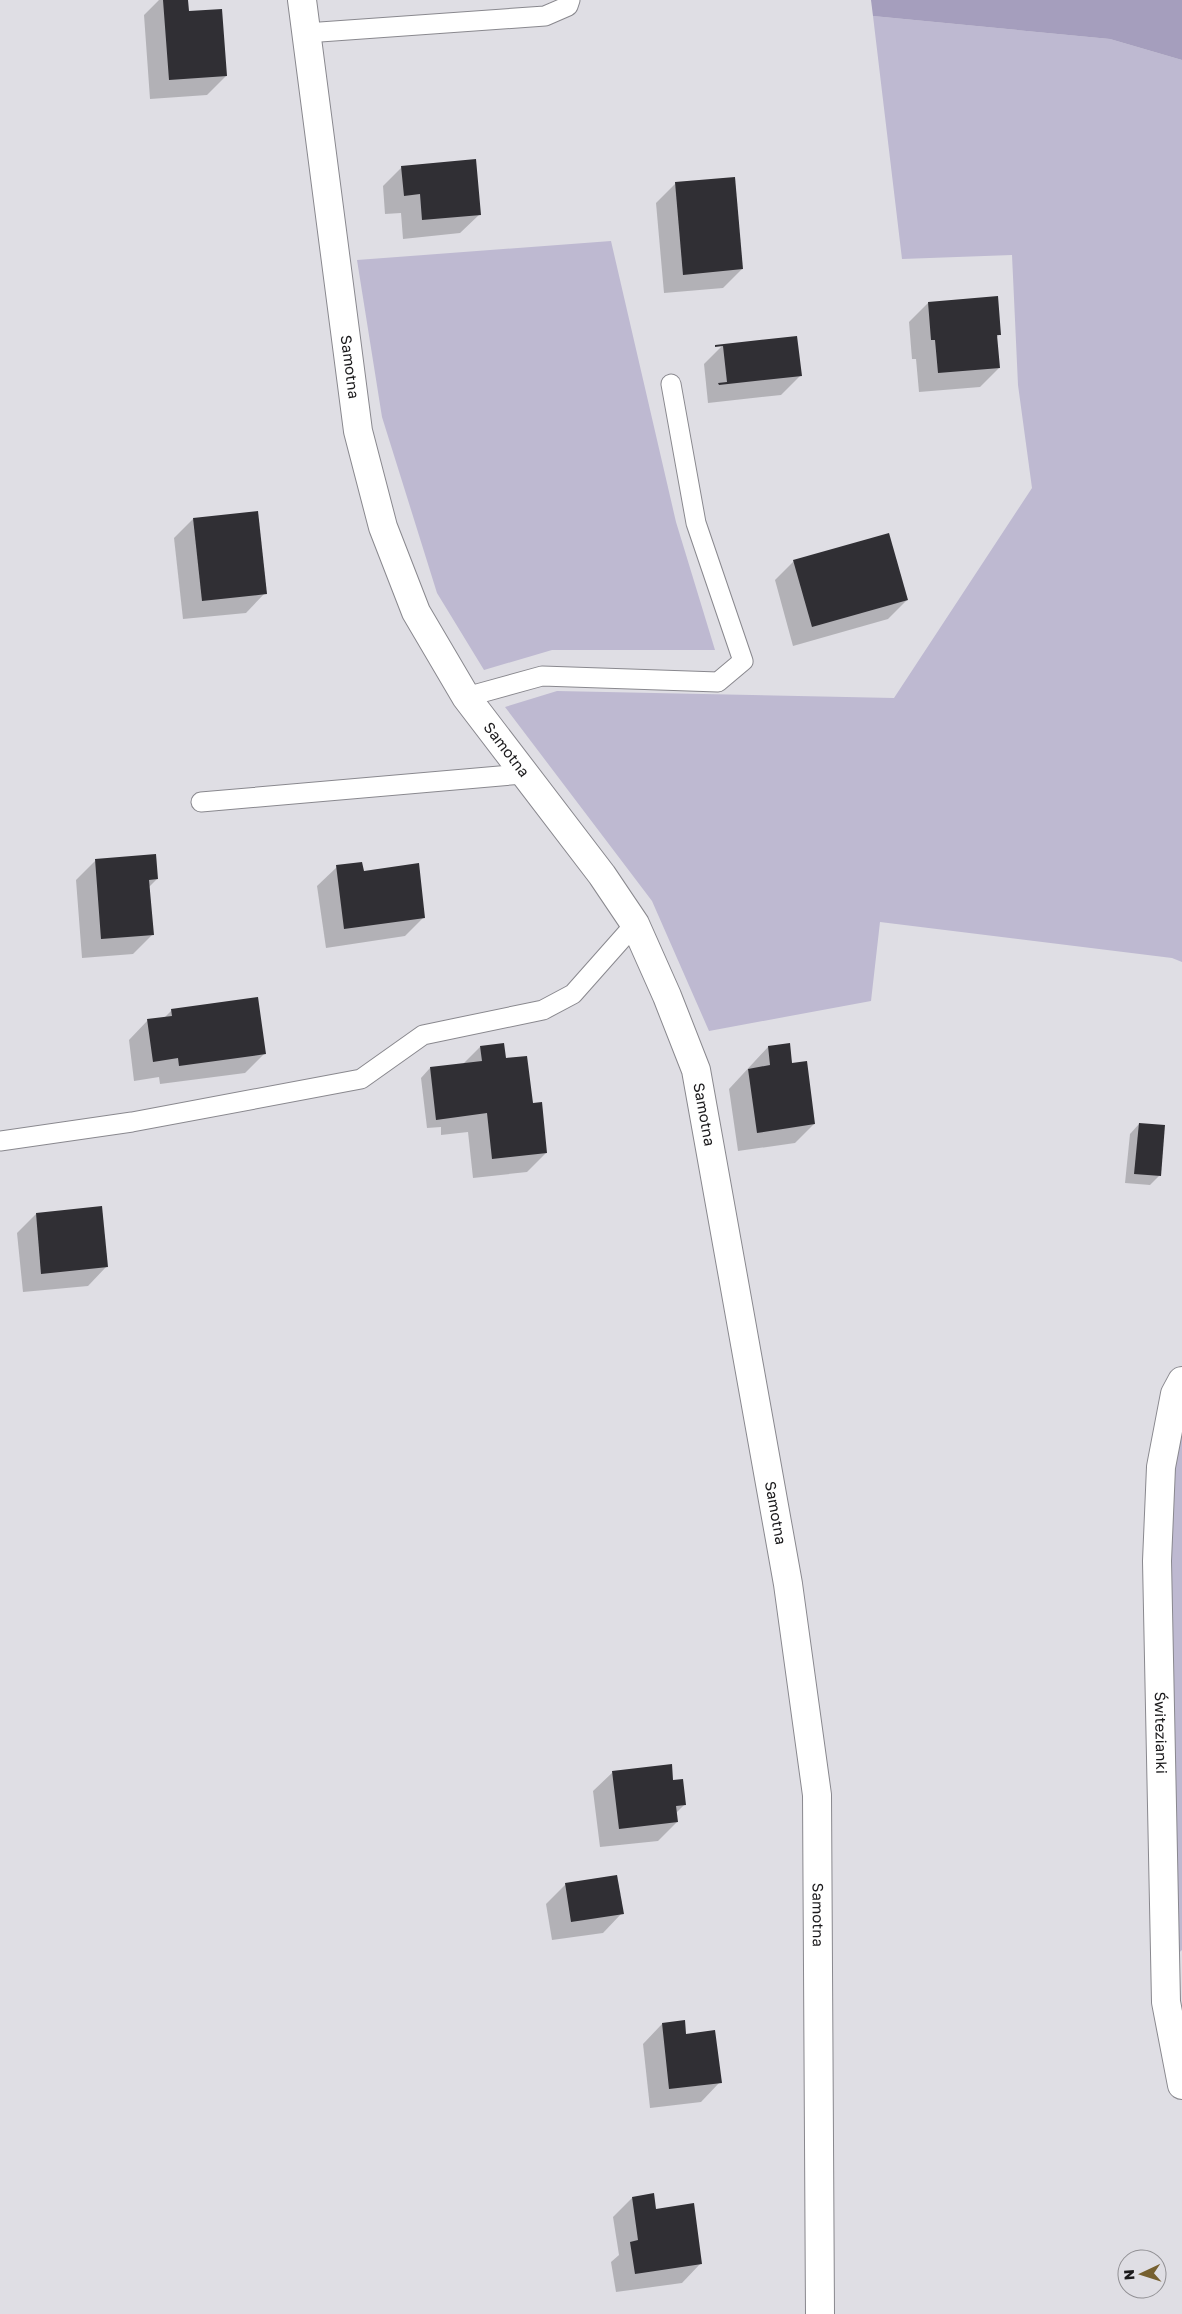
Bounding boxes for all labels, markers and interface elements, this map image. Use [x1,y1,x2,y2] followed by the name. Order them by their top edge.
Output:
[338,334,364,400] street label: Samotna
[480,718,534,780] street label: Samotna
[690,1081,719,1147] street label: Samotna
[762,1480,791,1546] street label: Samotna
[1152,1691,1171,1774] street label: Świtezianki
[810,1883,828,1947] street label: Samotna
[1117,2249,1167,2299] north arrow
[1120,2269,1137,2281] text: N

